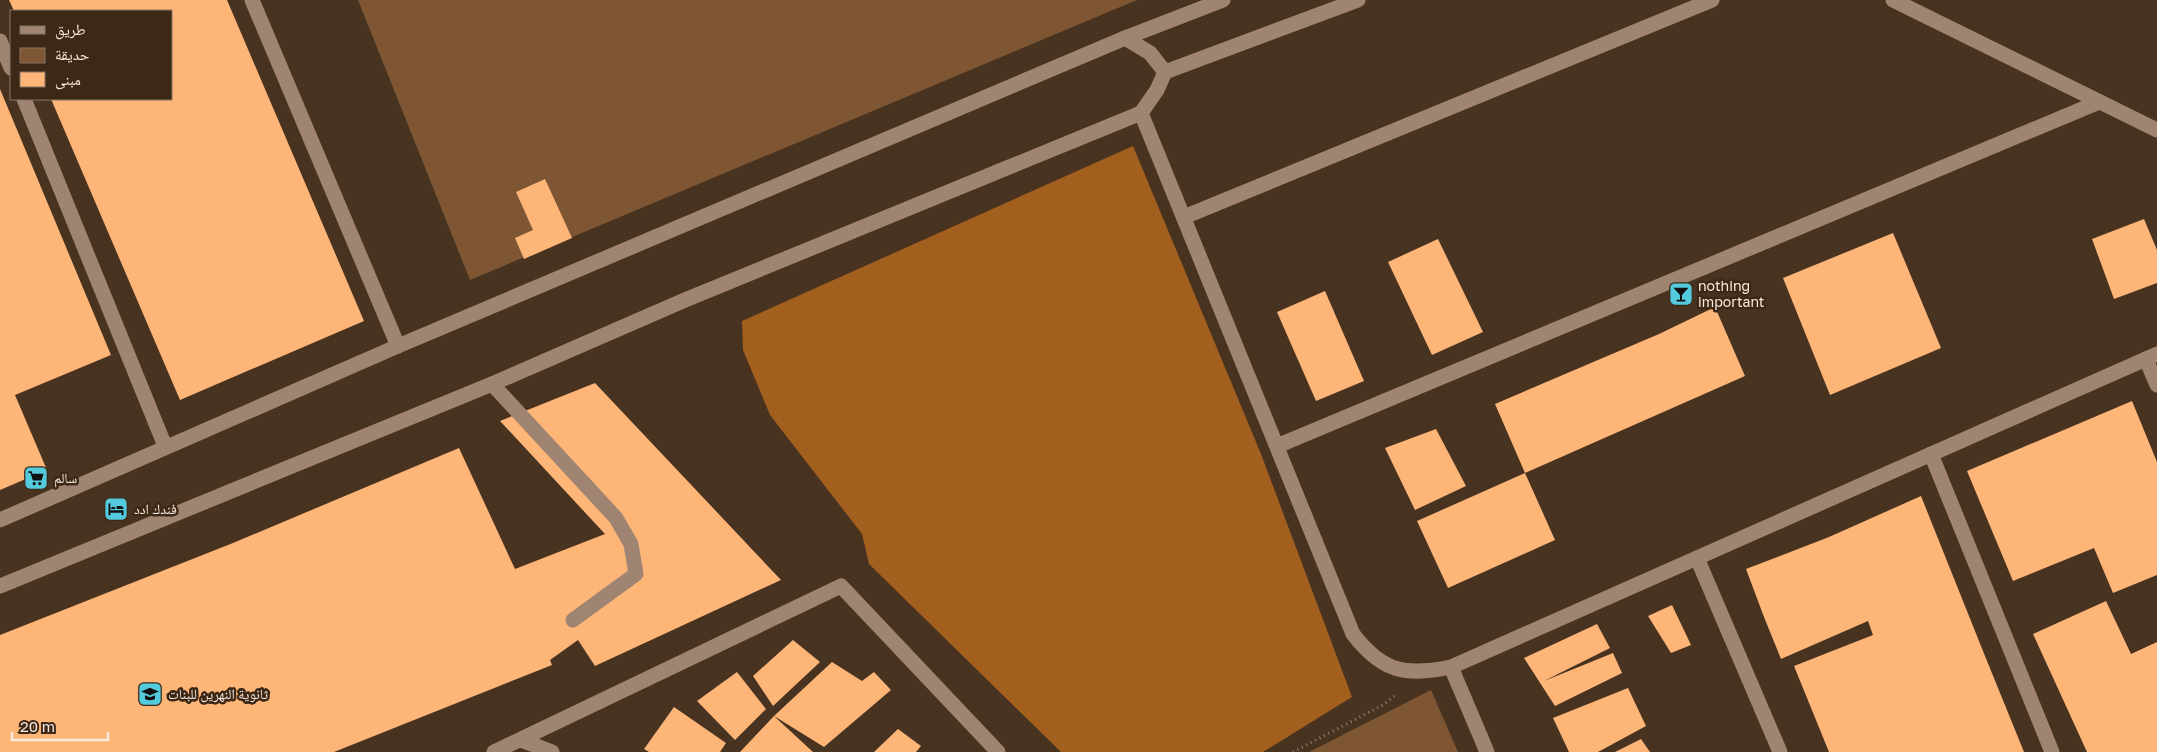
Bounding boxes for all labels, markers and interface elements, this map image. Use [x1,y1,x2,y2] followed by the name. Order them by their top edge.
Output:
[10,10,172,100] legend
[55,20,86,40] text: طريق
[55,45,90,63] text: حديقة
[55,70,81,90] text: مبنى
[1698,277,1764,310] place label: nothing important
[1668,281,1694,307] bar icon: nothing important
[23,465,49,491] supermarket icon: سالم
[54,469,77,488] place label: سالم
[103,496,129,522] hotel icon: فندك ادد
[134,500,177,517] place label: فندك ادد
[137,681,163,707] school or university icon: ثانوية النهرين للبنات
[168,685,268,703] place label: ثانوية النهرين للبنات
[12,710,109,742] scale bar
[20,717,55,735] text: 20 m

